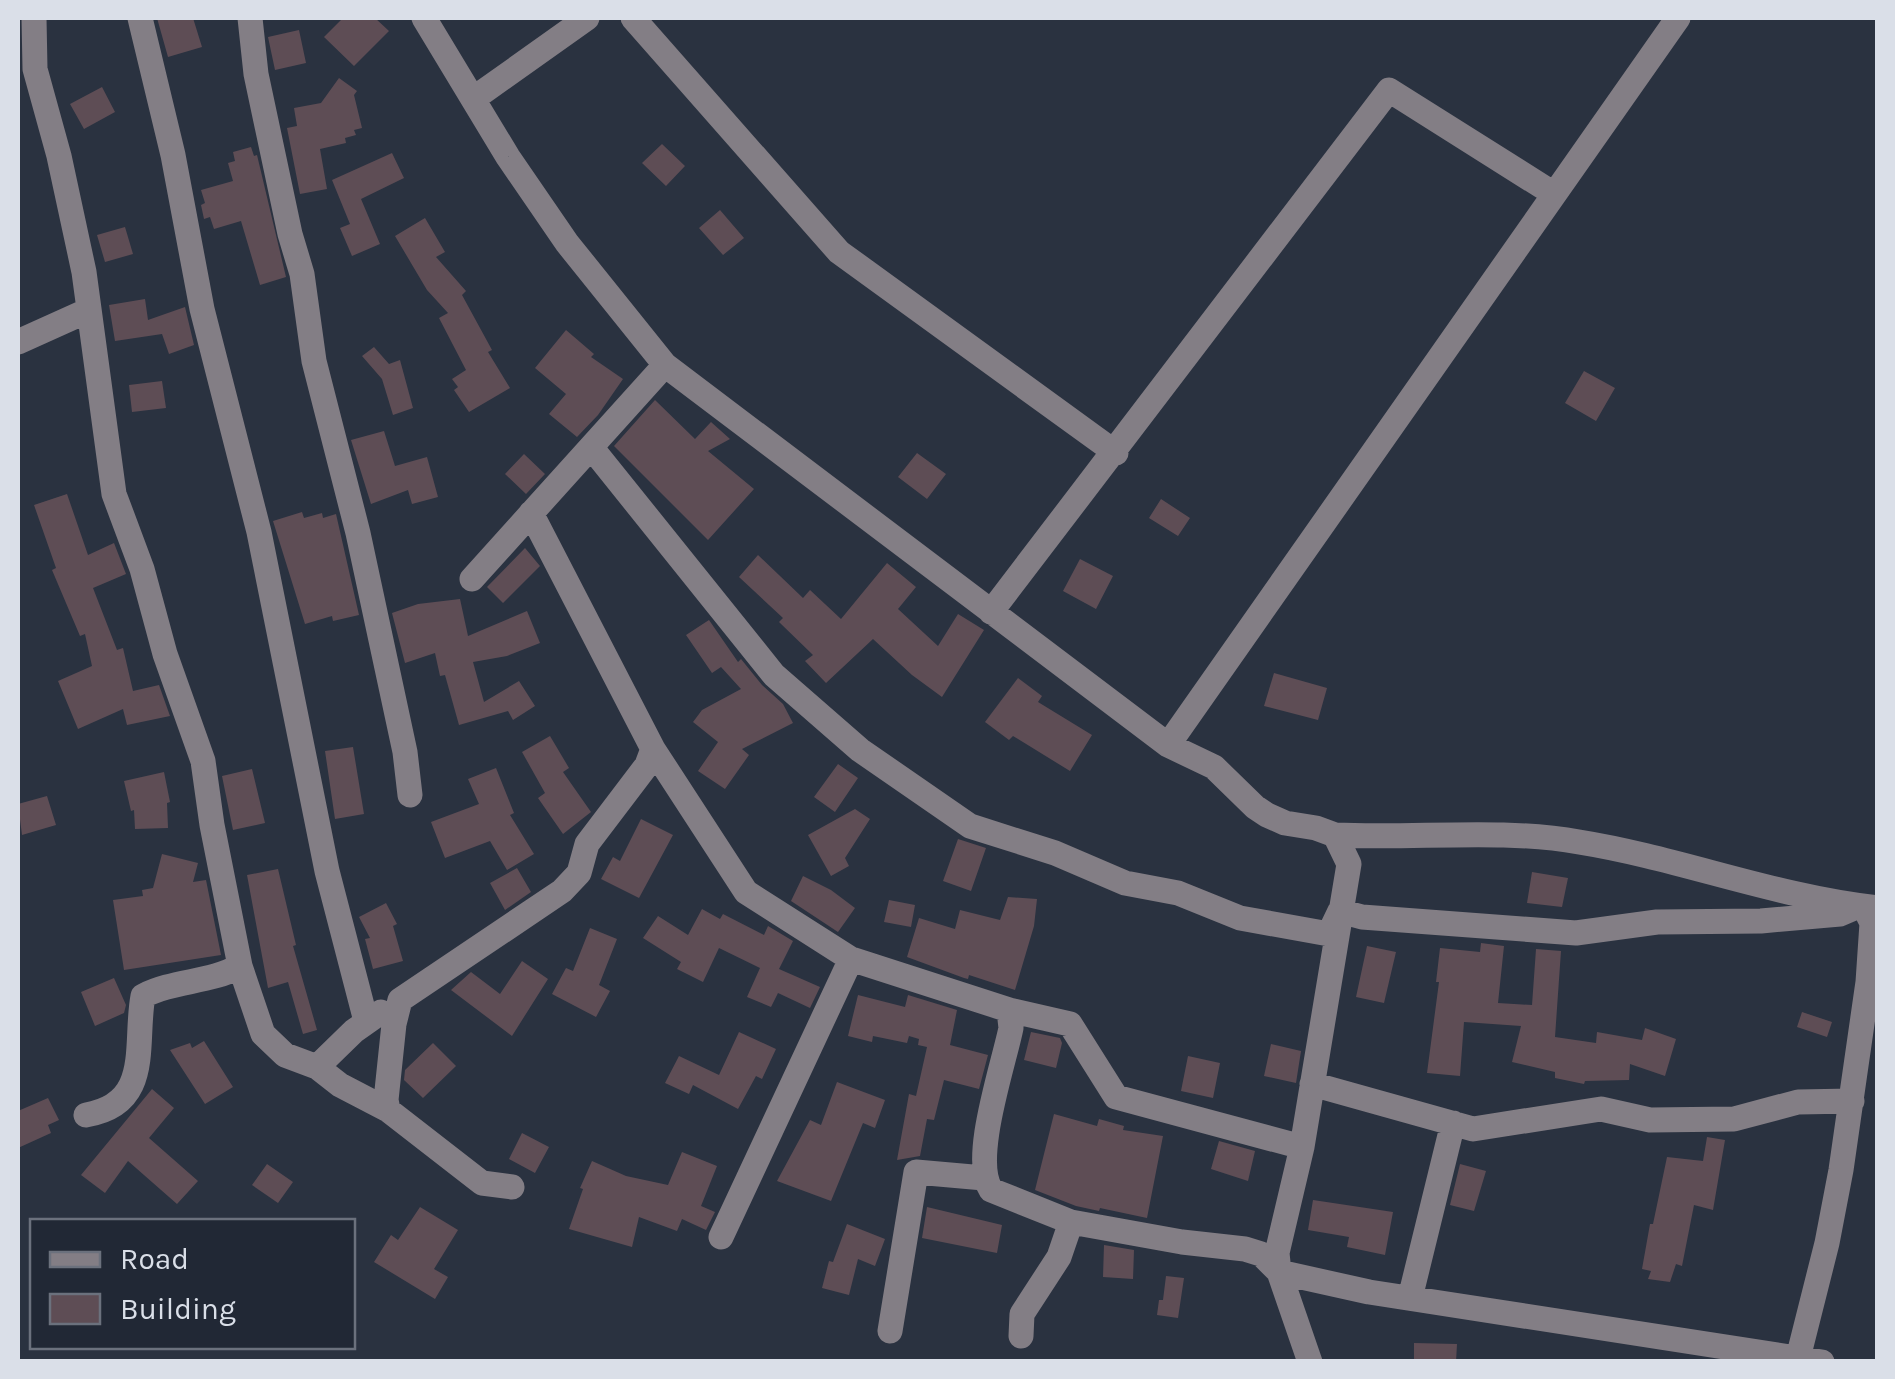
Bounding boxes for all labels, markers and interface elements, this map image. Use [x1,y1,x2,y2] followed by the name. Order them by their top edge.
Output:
[30,1219,355,1349] legend
[120,1241,189,1277] text: Road
[120,1291,236,1327] text: Building

